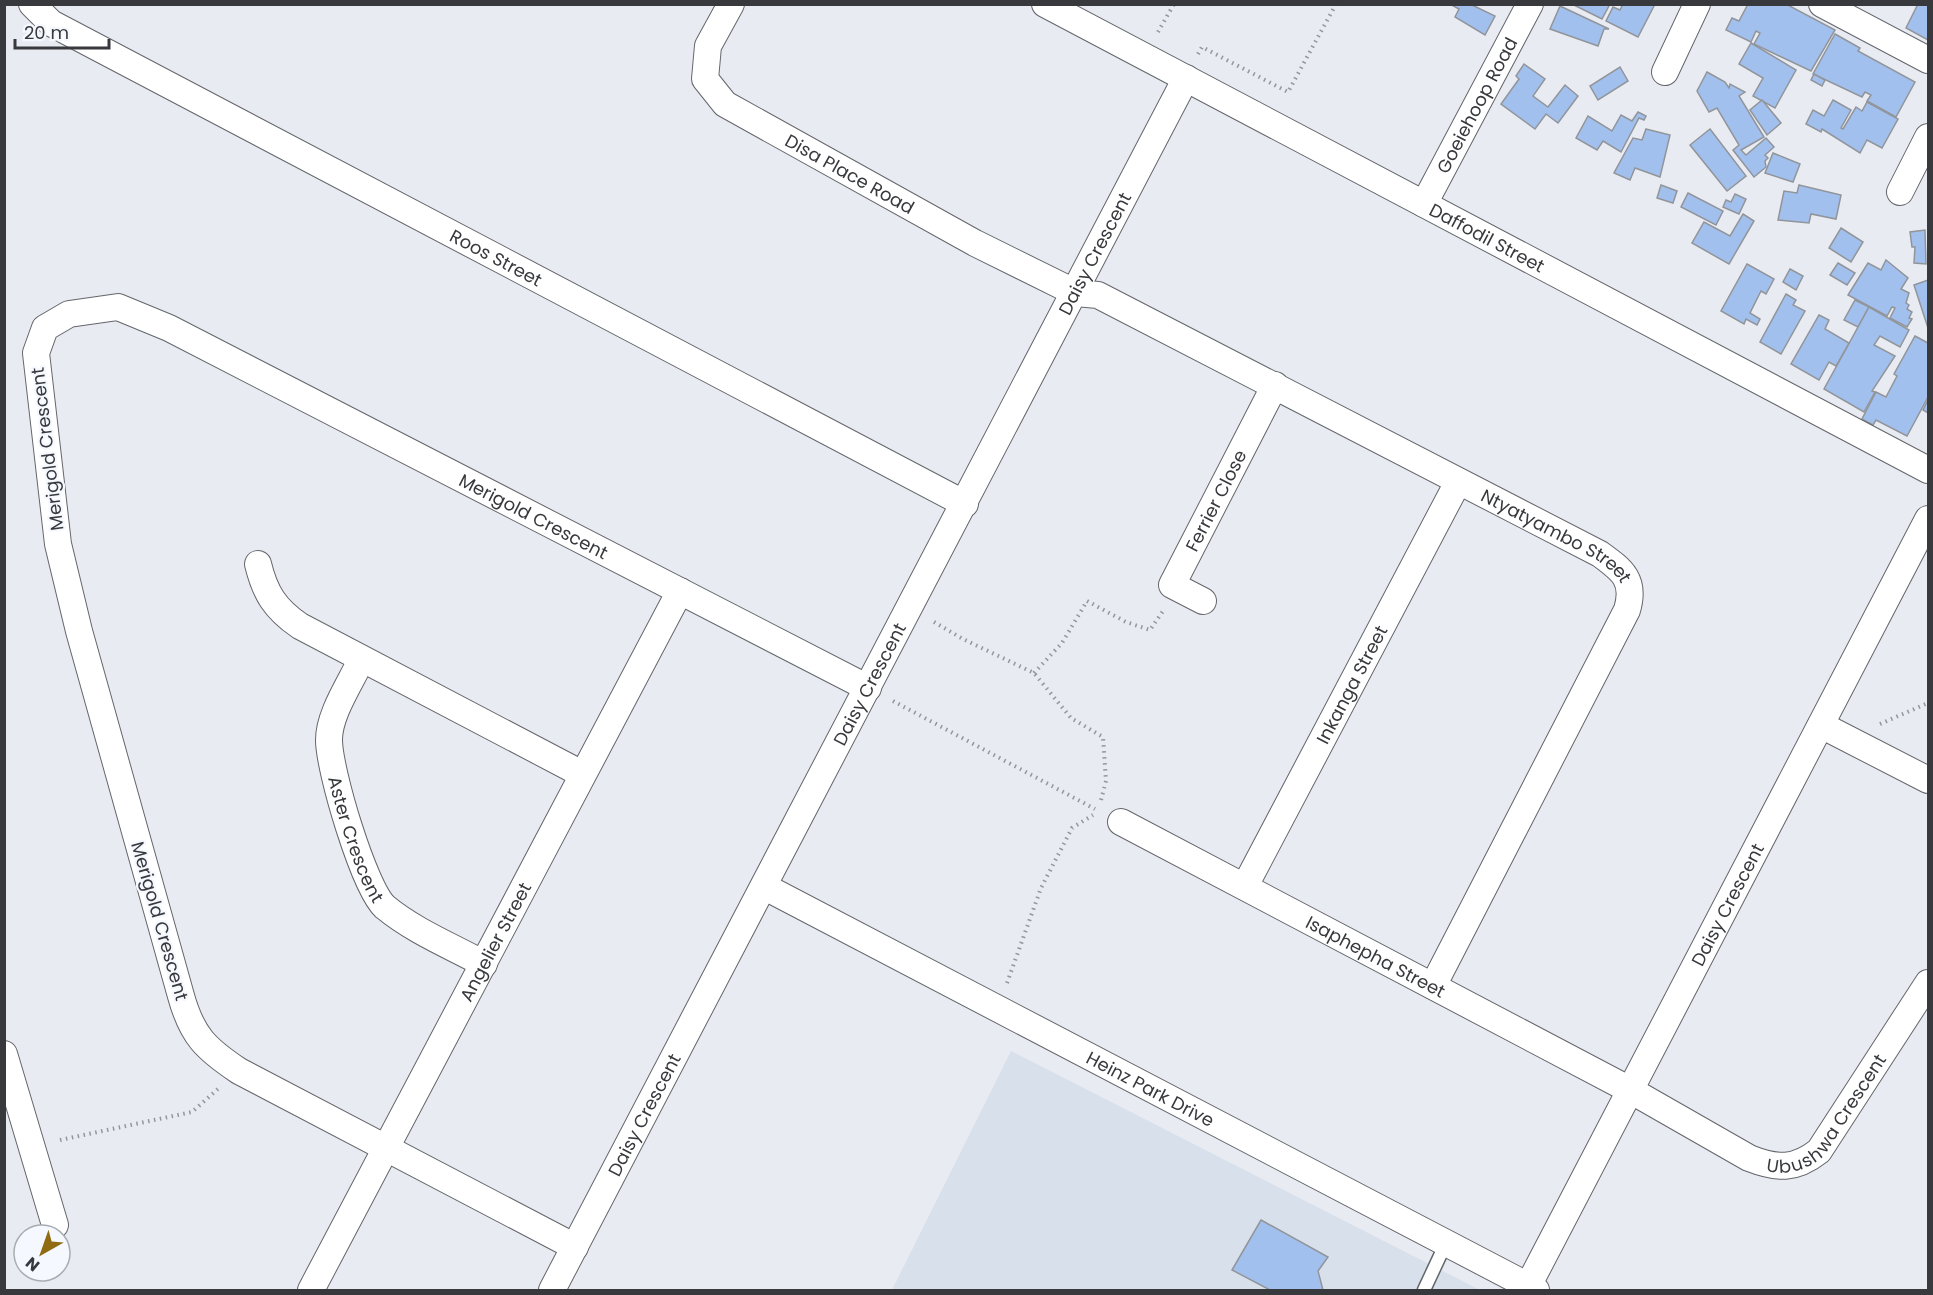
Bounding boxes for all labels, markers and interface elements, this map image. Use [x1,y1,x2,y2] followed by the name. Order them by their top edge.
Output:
[15,12,110,50] scale bar
[24,20,69,45] text: 20 m
[1430,33,1523,177] street label: Goeiehoop Road
[781,127,919,219] street label: Disa Place Road
[1052,188,1137,319] street label: Daisy Crescent
[1425,197,1549,278] street label: Daffodil Street
[446,223,547,292] street label: Roos Street
[25,366,69,532] street label: Merigold Crescent
[1179,445,1252,556] street label: Ferrier Close
[455,467,612,565] street label: Merigold Crescent
[1477,482,1638,587] street label: Ntyatyambo Street
[827,618,911,750] street label: Daisy Crescent
[1310,621,1393,748] street label: Inkanga Street
[323,773,390,907] street label: Aster Crescent
[125,839,195,1003] street label: Merigold Crescent
[1685,839,1769,970] street label: Daisy Crescent
[453,878,537,1005] street label: Angelier Street
[1302,909,1450,1003] street label: Isaphepha Street
[1082,1045,1219,1132] street label: Heinz Park Drive
[601,1049,686,1180] street label: Daisy Crescent
[1765,1049,1891,1179] street label: Ubushwa Crescent
[12,1223,72,1283] north arrow
[21,1251,45,1277] text: N

